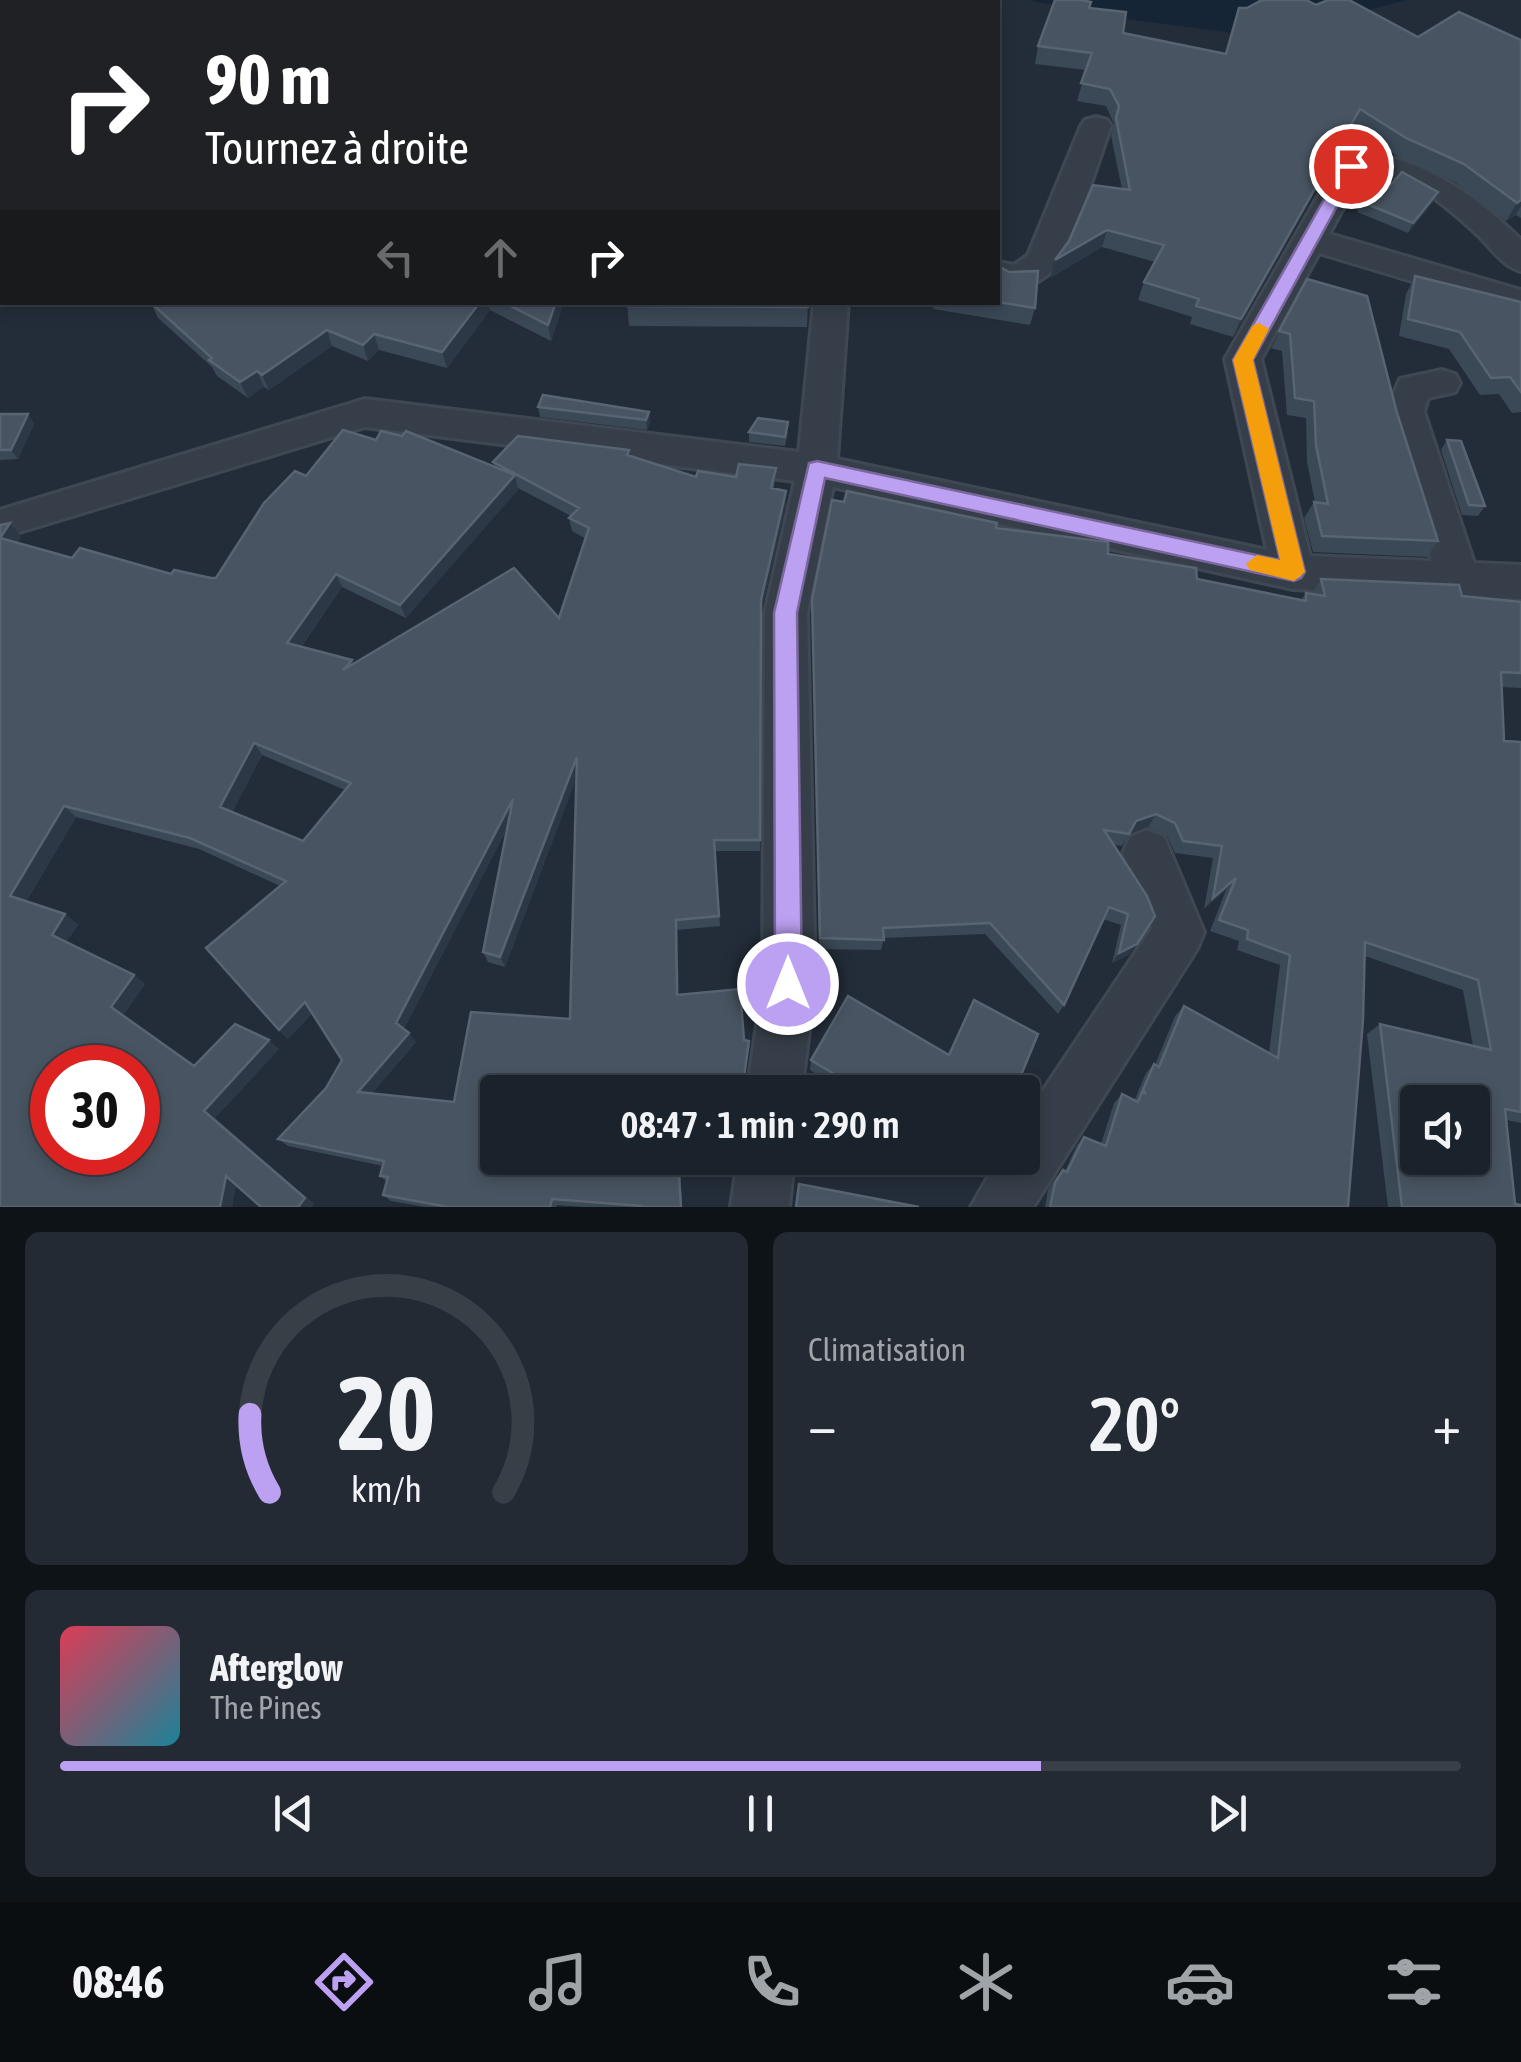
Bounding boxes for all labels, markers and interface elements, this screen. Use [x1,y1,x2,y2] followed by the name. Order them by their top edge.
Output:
[205,39,331,119] text: 90 m
[40,40,170,170] icon: right
[205,122,469,174] text: Tournez à droite
[1309,124,1394,209] pin
[1324,139,1379,194] icon: arrive
[368,230,423,285] icon: left
[473,230,528,285] icon: ahead
[578,230,633,285] icon: right
[736,932,840,1036] position arrow
[30,1045,160,1175] speed limit sign: 30
[1400,1085,1490,1175] map controls
[1400,1085,1490,1175] button: sound
[620,1103,900,1146] text: 08:47 · 1 min · 290 m
[808,1331,966,1368] text: Climatisation
[338,1353,435,1472] text: 20
[1089,1381,1180,1467] text: 20°
[808,1393,837,1456] text: −
[1432,1393,1461,1456] text: +
[351,1469,422,1510] text: km/h
[210,1646,343,1689] text: Afterglow
[210,1689,322,1726] text: The Pines
[266,1786,321,1841] icon: previous
[733,1786,788,1841] icon: pause
[1200,1786,1255,1841] icon: next
[309,1947,379,2017] icon: directions
[523,1947,593,2017] icon: music
[737,1947,807,2017] icon: phone
[951,1947,1021,2017] icon: climate
[1165,1947,1235,2017] icon: car
[1379,1947,1449,2017] icon: filters
[72,1956,165,2008] text: 08:46

